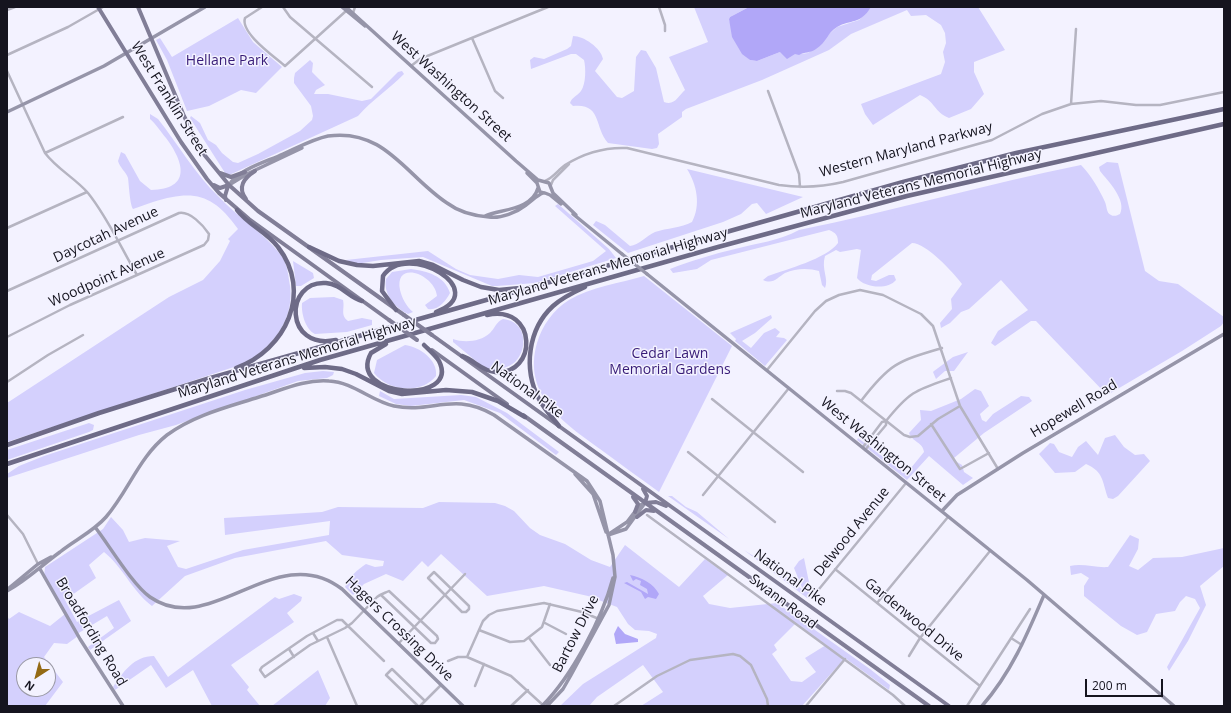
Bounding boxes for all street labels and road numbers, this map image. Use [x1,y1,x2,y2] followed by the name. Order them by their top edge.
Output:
[387,28,515,146] street label: West Washington Street
[127,39,211,159] street label: West Franklin Street
[818,119,994,181] street label: Western Maryland Parkway
[798,146,1044,222] street label: Maryland Veterans Memorial Highway
[51,203,161,267] street label: Daycotah Avenue
[486,225,730,309] street label: Maryland Veterans Memorial Highway
[47,245,167,311] street label: Woodpoint Avenue
[176,314,418,402] street label: Maryland Veterans Memorial Highway
[487,358,567,422] street label: National Pike
[1028,377,1120,441] street label: Hopewell Road
[817,394,949,506] street label: West Washington Street
[811,484,893,580] street label: Delwood Avenue
[750,546,830,610] street label: National Pike
[746,571,820,633] street label: Swann Road
[342,573,456,685] street label: Hagers Crossing Drive
[52,575,130,689] street label: Broadfording Road
[861,575,967,665] street label: Gardenwood Drive
[549,592,603,676] street label: Bartow Drive

